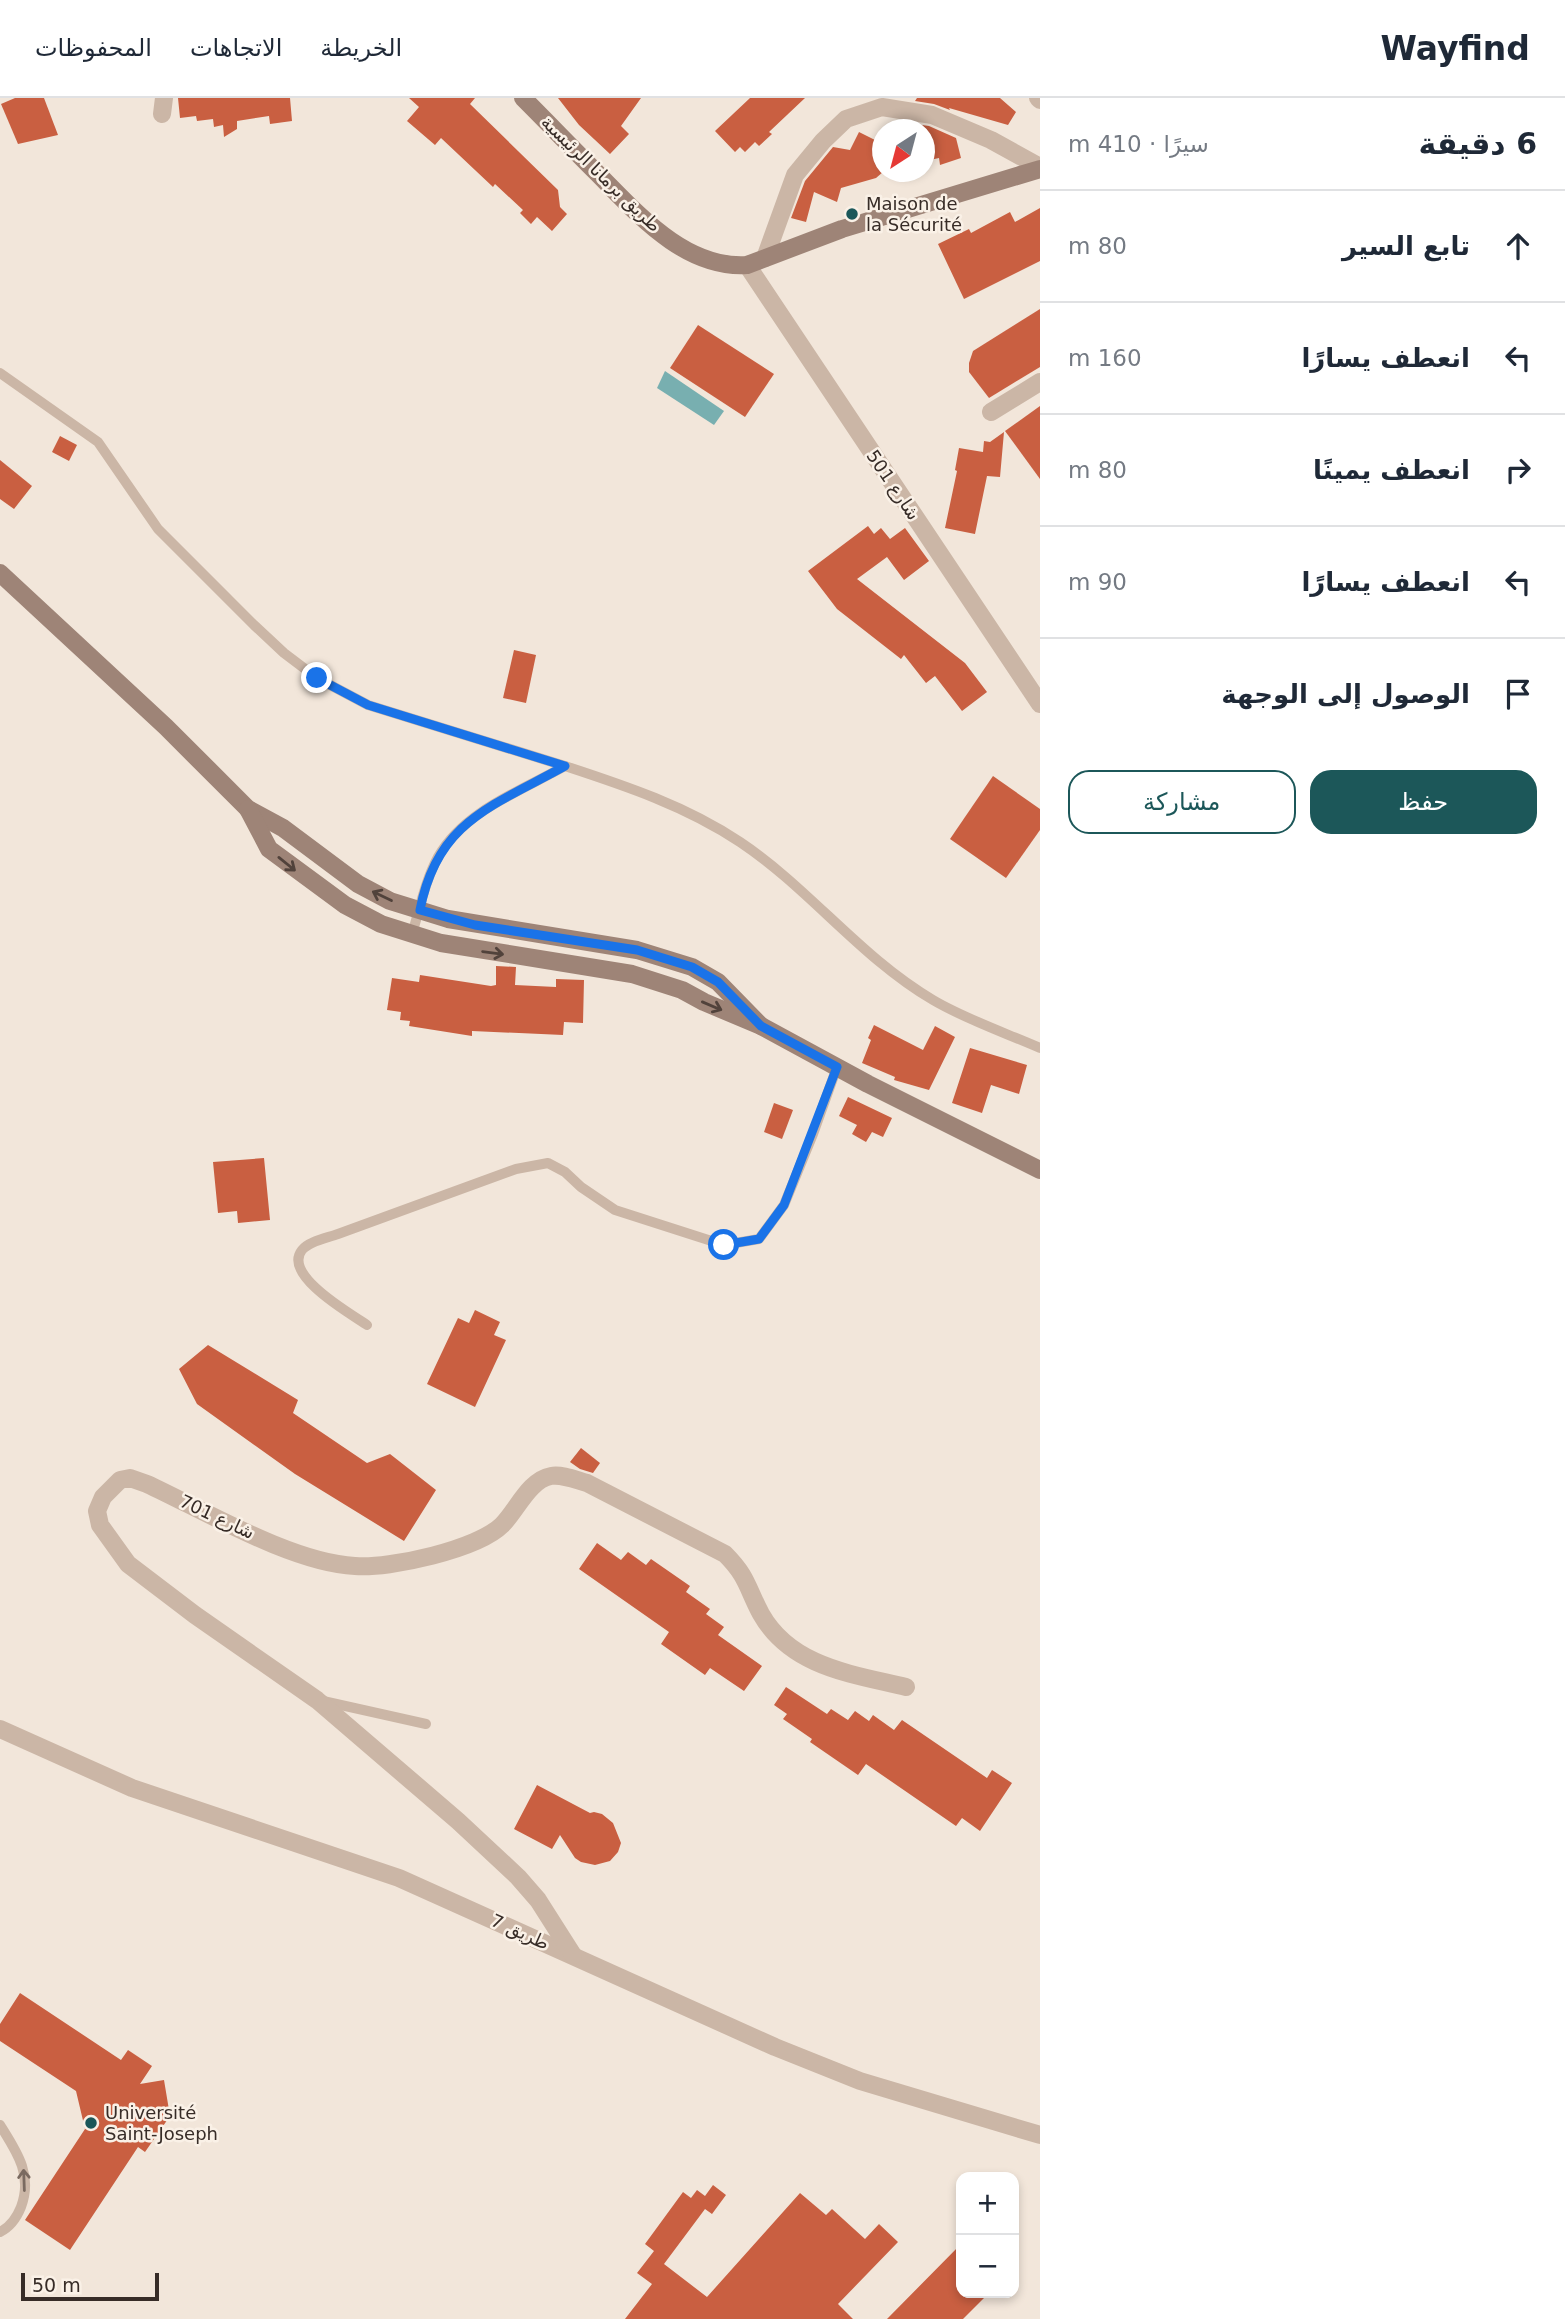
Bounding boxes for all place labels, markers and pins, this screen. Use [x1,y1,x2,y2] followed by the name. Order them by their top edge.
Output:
[866,193,962,235] place label: Maison de la Sécurité
[844,206,860,222] marker: Maison de la Sécurité
[105,2102,218,2144] place label: Université Saint-Joseph
[83,2115,99,2131] marker: Université Saint-Joseph

